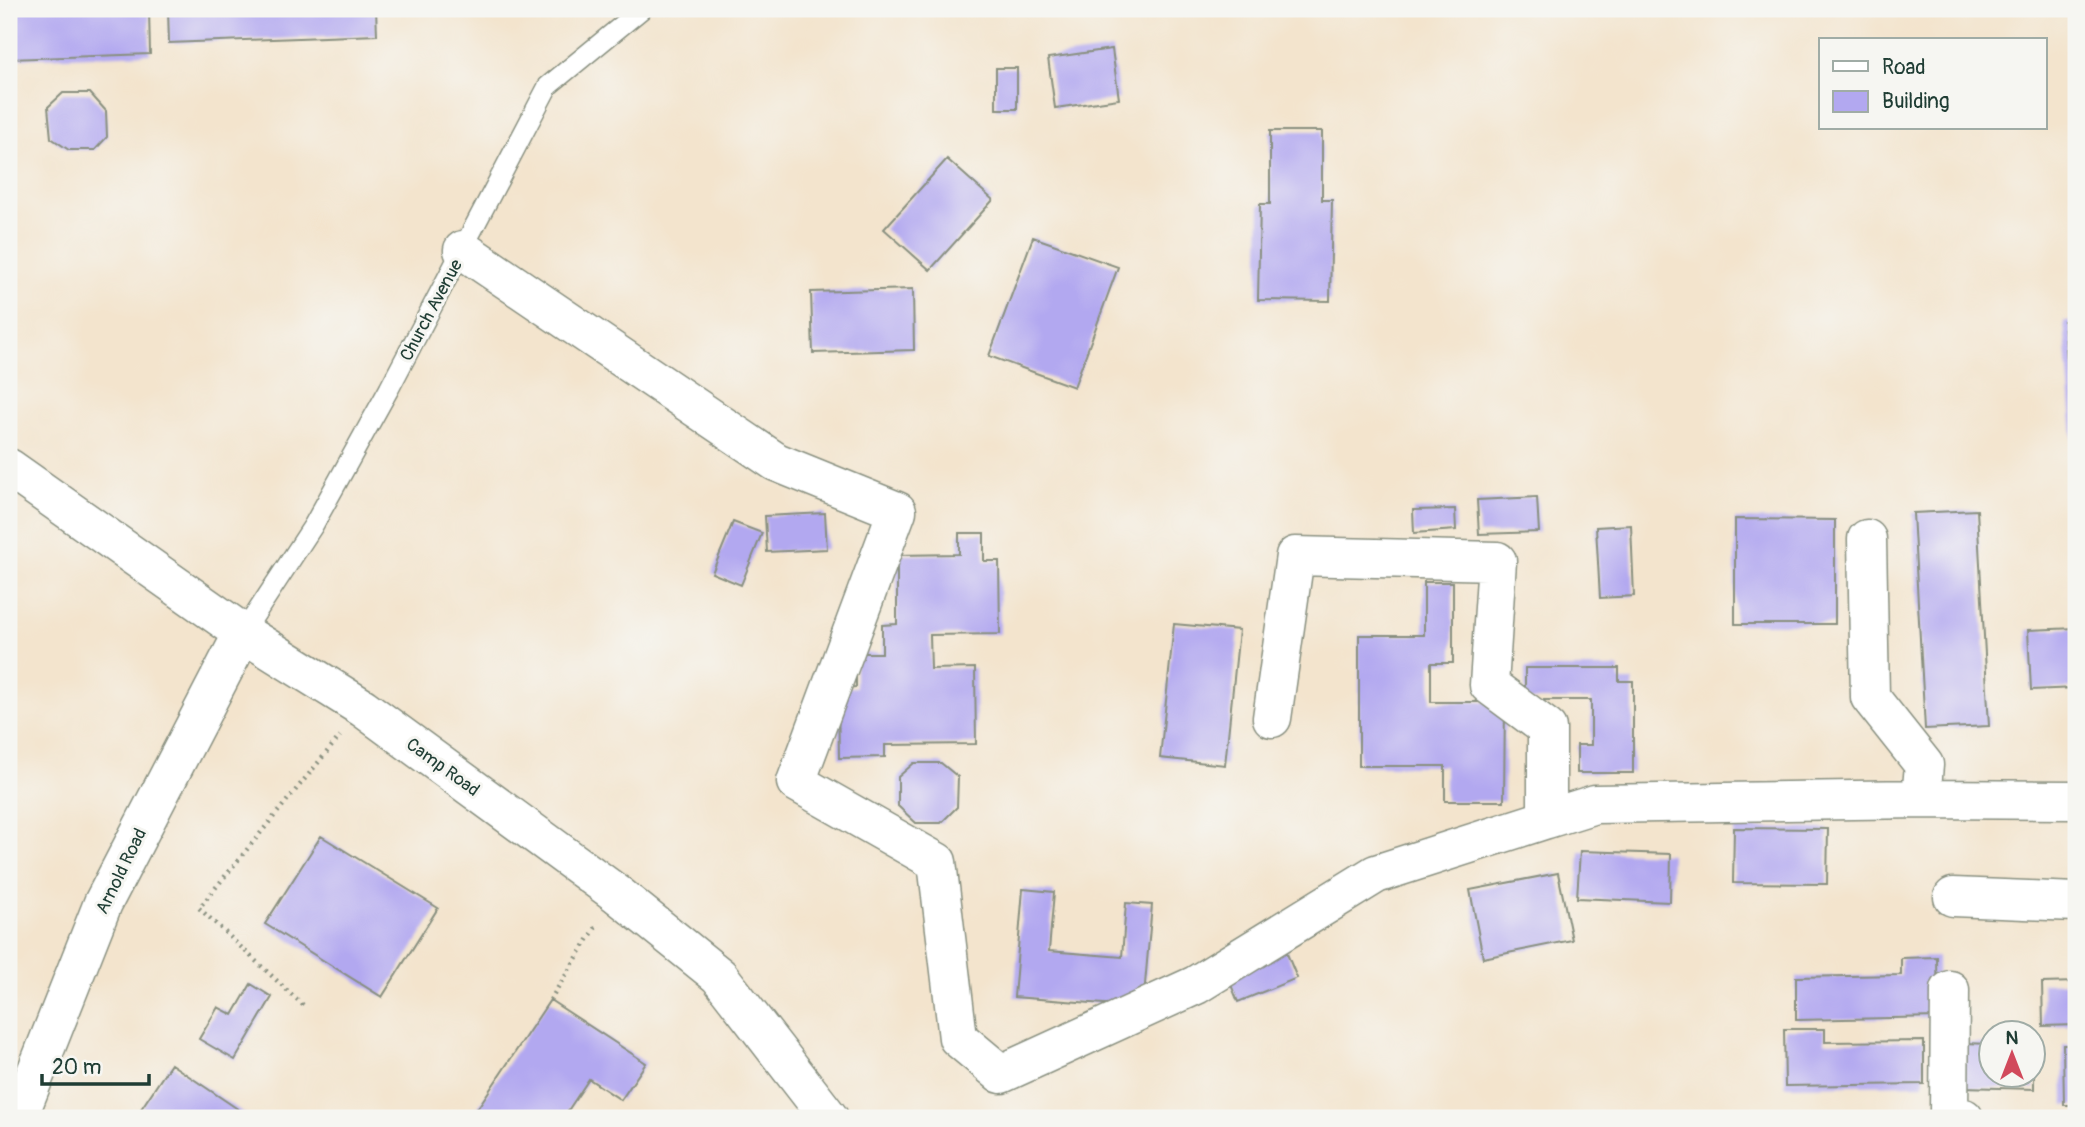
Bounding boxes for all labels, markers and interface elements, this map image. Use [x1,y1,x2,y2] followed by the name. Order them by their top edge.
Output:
[1819,38,2046,130] legend
[1882,54,1926,81] text: Road
[1882,88,1949,115] text: Building
[395,255,468,365] street label: Church Avenue
[402,733,484,802] street label: Camp Road
[91,825,152,918] street label: Arnold Road
[1976,1018,2046,1088] north arrow
[2006,1026,2019,1050] text: N
[42,1043,149,1087] scale bar
[52,1054,101,1081] text: 20 m

